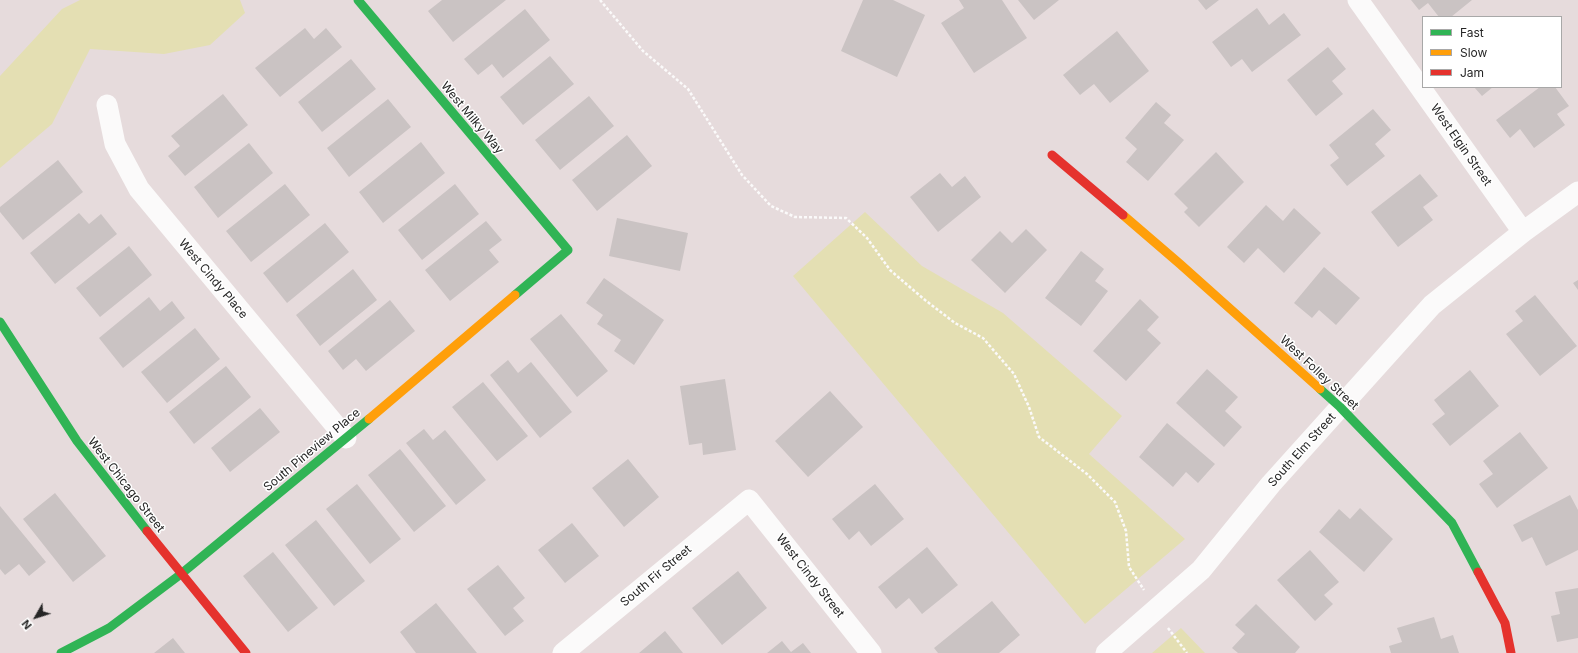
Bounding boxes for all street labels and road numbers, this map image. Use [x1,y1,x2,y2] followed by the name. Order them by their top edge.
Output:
[438,79,506,157] street label: West Milky Way
[1427,101,1495,189] street label: West Elgin Street
[176,236,250,322] street label: West Cindy Place
[1277,333,1361,413] street label: West Folley Street
[261,405,363,495] street label: South Pineview Place
[1265,410,1339,490] street label: South Elm Street
[85,435,167,535] street label: West Chicago Street
[773,531,847,621] street label: West Cindy Street
[618,542,694,610] street label: South Fir Street

